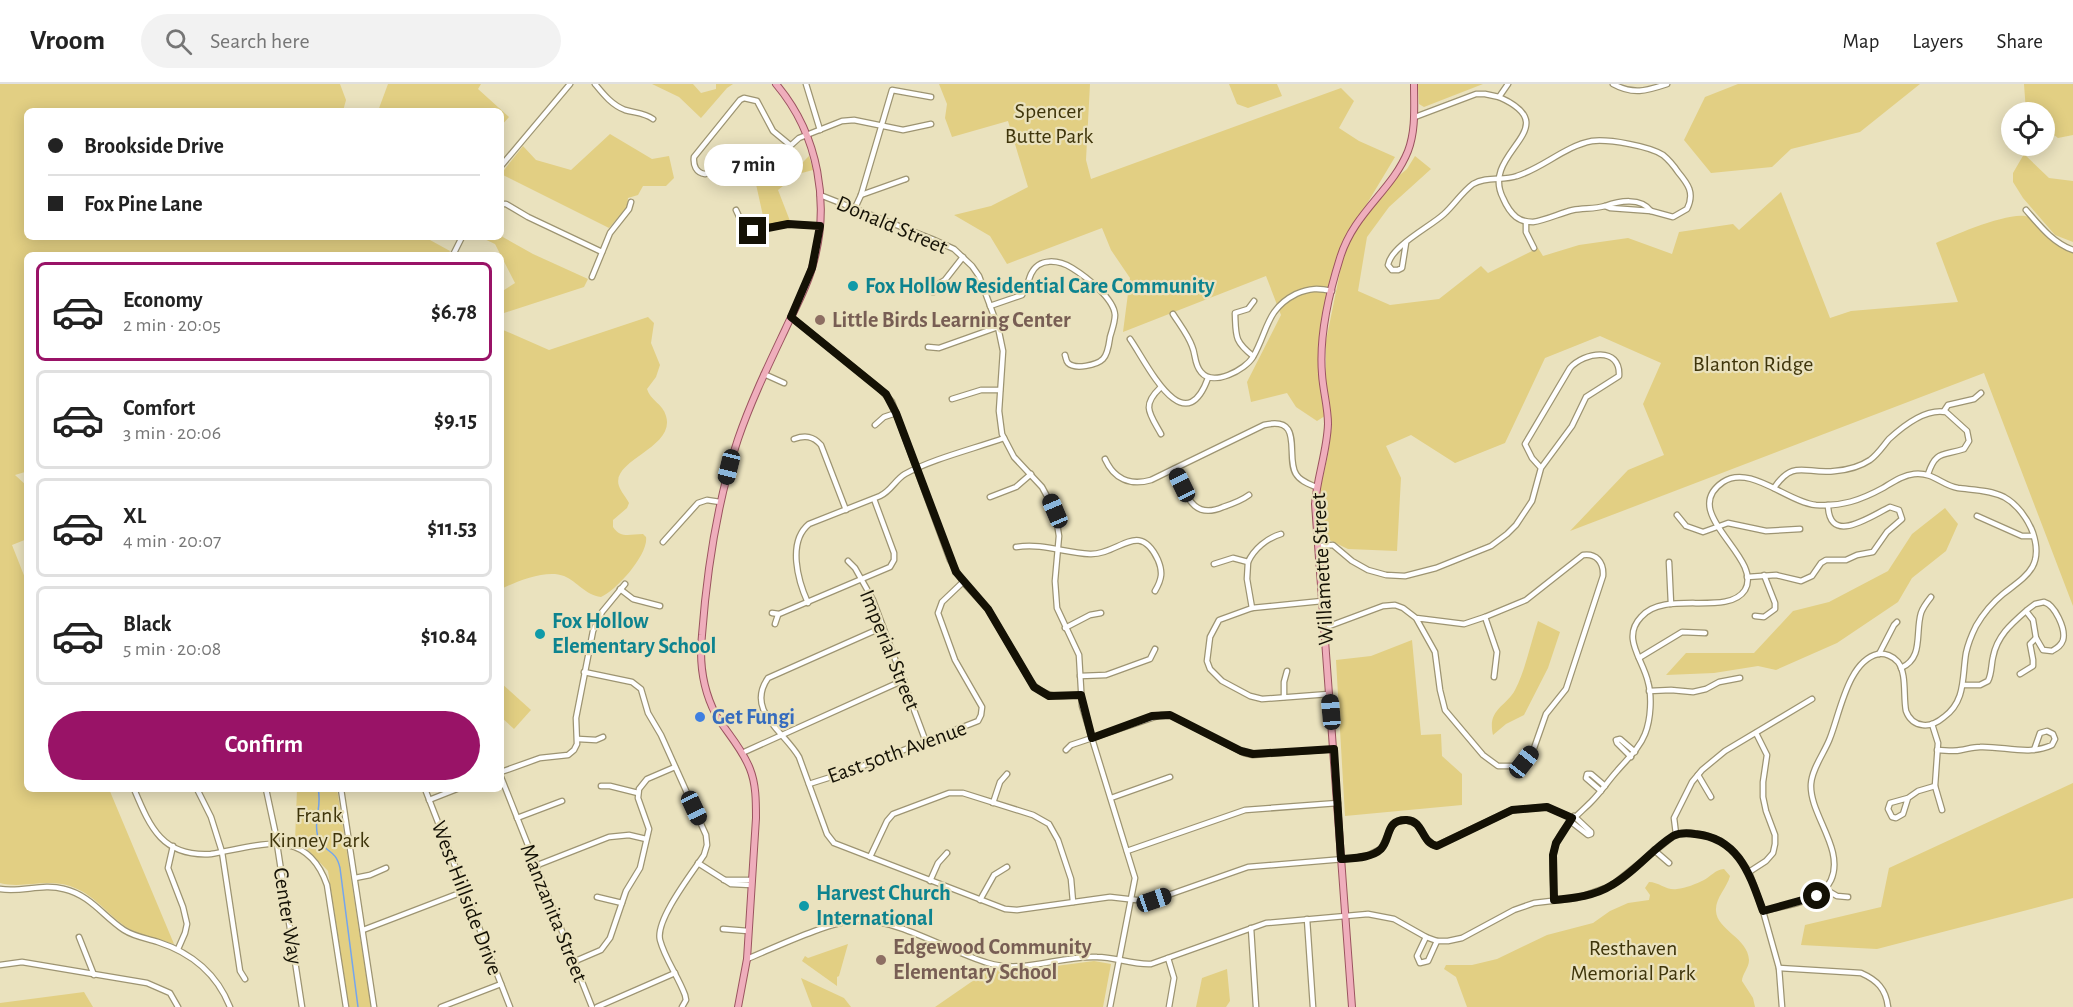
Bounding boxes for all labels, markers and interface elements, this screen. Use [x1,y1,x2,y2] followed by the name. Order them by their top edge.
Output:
[141,14,561,68] search box
[162,25,195,58] icon: search
[30,27,105,55] text: Vroom
[210,30,310,52] text: Search here
[1843,31,1879,52] text: Map
[1912,31,1963,52] text: Layers
[1996,31,2043,52] text: Share
[1005,100,1093,147] park label: Spencer Butte Park
[2001,102,2055,156] map controls
[2001,102,2055,156] button: locate
[84,135,224,157] text: Brookside Drive
[704,144,802,186] callout: 7 min
[732,155,775,175] text: 7 min
[833,192,951,258] street label: Donald Street
[84,193,203,215] text: Fox Pine Lane
[739,217,766,244] route end
[865,275,1215,298] place label: Fox Hollow Residential Care Community
[846,279,860,293] marker: Fox Hollow Residential Care Community
[51,285,105,339] icon: car
[123,289,203,311] text: Economy
[431,301,477,323] text: $6.78
[832,309,1071,331] place label: Little Birds Learning Center
[813,313,827,327] marker: Little Birds Learning Center
[123,315,221,335] text: 2 min · 20:05
[1693,353,1813,375] park label: Blanton Ridge
[51,393,105,447] icon: car
[123,397,195,419] text: Comfort
[434,409,477,431] text: $9.15
[123,423,221,443] text: 3 min · 20:06
[716,447,742,487] car
[1166,465,1198,505] car
[1040,491,1070,531] car
[1307,492,1337,646] street label: Willamette Street
[51,501,105,555] icon: car
[123,505,146,527] text: XL
[427,517,477,539] text: $11.53
[123,531,221,551] text: 4 min · 20:07
[856,587,924,713] street label: Imperial Street
[51,609,105,663] icon: car
[552,610,716,658] place label: Fox Hollow Elementary School
[123,613,171,635] text: Black
[421,625,477,647] text: $10.84
[533,627,547,641] marker: Fox Hollow Elementary School
[123,639,221,659] text: 5 min · 20:08
[1320,693,1342,731] car
[712,706,795,728] place label: Get Fungi
[693,710,707,724] marker: Get Fungi
[48,711,480,780] button: Confirm
[825,717,969,787] street label: East 50th Avenue
[1506,742,1542,782] car
[678,788,710,828] car
[269,804,369,851] park label: Frank Kinney Park
[427,818,507,978] street label: West Hillside Drive
[516,841,592,985] street label: Manzanita Street
[269,866,307,967] street label: Center Way
[816,882,951,929] place label: Harvest Church International
[1803,882,1830,909] route start
[1134,886,1174,914] car
[797,899,811,913] marker: Harvest Church International
[893,936,1092,984] place label: Edgewood Community Elementary School
[1571,937,1695,984] park label: Resthaven Memorial Park
[874,953,888,967] marker: Edgewood Community Elementary School

